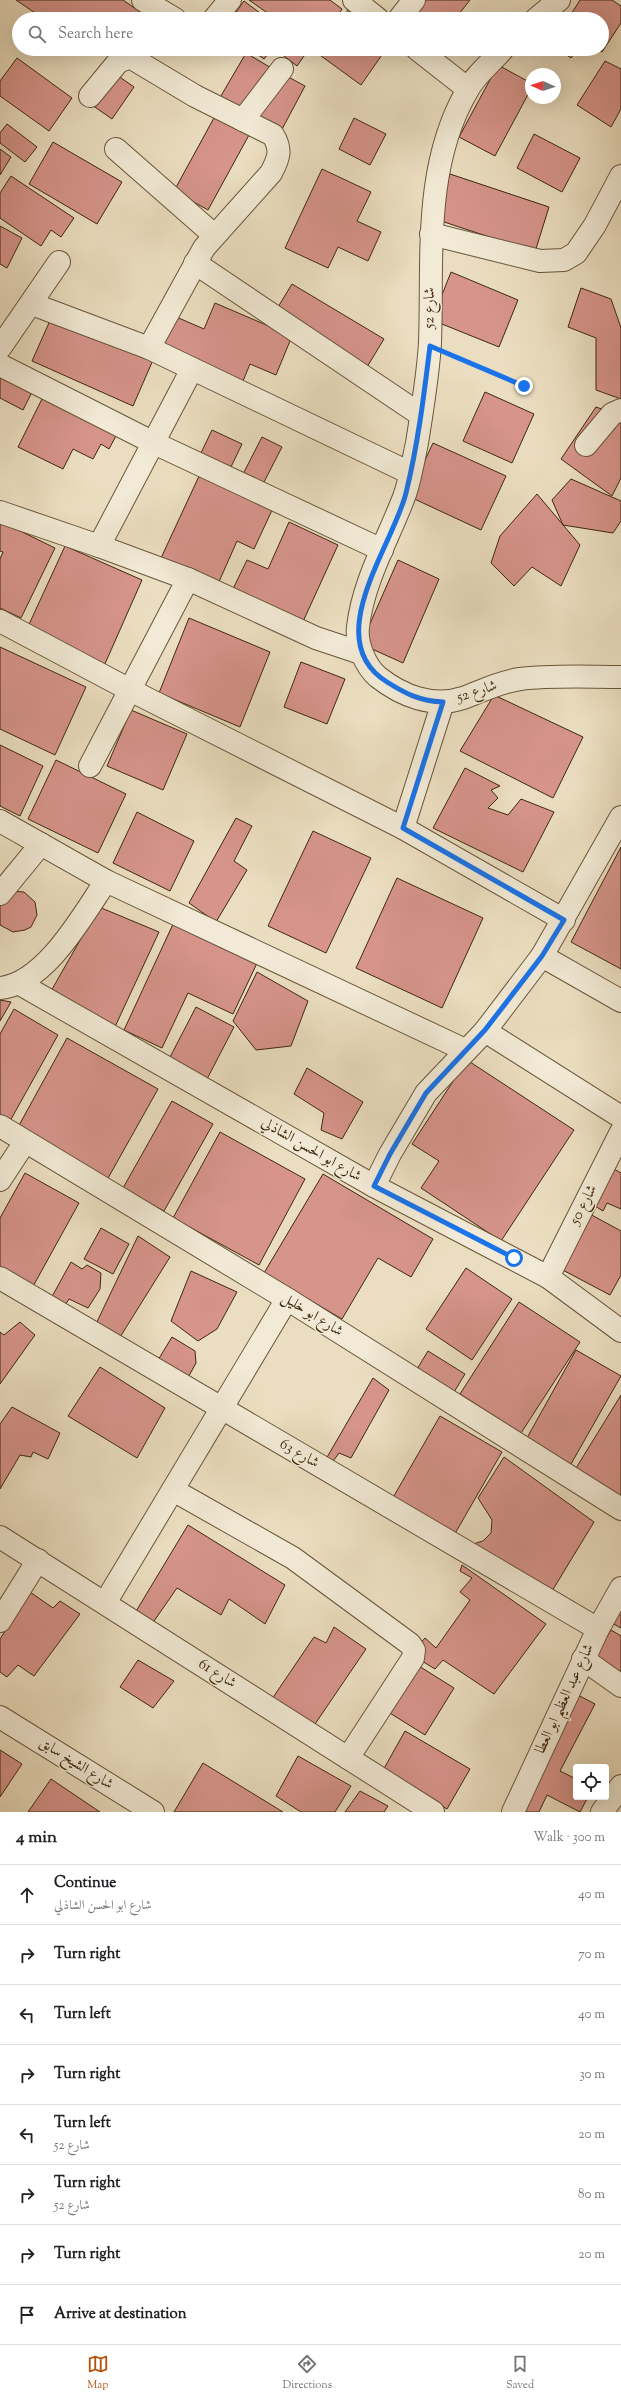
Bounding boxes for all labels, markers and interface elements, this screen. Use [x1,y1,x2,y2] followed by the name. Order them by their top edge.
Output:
[12,12,609,56] search box
[26,23,48,45] icon: search
[58,24,133,45] text: Search here
[525,68,561,104] north arrow
[419,287,442,330] street label: شارع 52
[515,377,533,395] route end
[453,676,500,710] street label: شارع 52
[256,1113,365,1188] street label: شارع ابو الحسن الشاذلي
[565,1181,604,1230] street label: شارع 50
[505,1249,523,1267] route start
[277,1288,347,1343] street label: شارع ابو خليل
[275,1434,323,1475] street label: شارع 63
[530,1641,602,1759] street label: شارع عبد العظيم ابو العطا
[193,1654,240,1695] street label: شارع 61
[34,1733,117,1797] street label: شارع الشيخ سابق
[573,1764,609,1800] map controls
[573,1764,609,1800] button: locate
[16,1826,57,1850] text: 4 min
[533,1829,605,1847] text: Walk · 300 m
[54,1873,116,1894] text: Continue
[16,1884,38,1906] icon: ahead
[578,1886,605,1904] text: 40 m
[54,1897,152,1915] text: شارع ابو الحسن الشاذلي
[16,1944,38,1966] icon: right
[54,1944,120,1965] text: Turn right
[578,1946,605,1964] text: 70 m
[16,2004,38,2026] icon: left
[54,2004,111,2025] text: Turn left
[578,2006,605,2024] text: 40 m
[16,2064,38,2086] icon: right
[54,2064,120,2085] text: Turn right
[579,2066,605,2084] text: 30 m
[54,2113,111,2134] text: Turn left
[16,2124,38,2146] icon: left
[579,2126,605,2144] text: 20 m
[54,2137,90,2155] text: شارع 52
[54,2173,120,2194] text: Turn right
[16,2184,38,2206] icon: right
[578,2186,605,2204] text: 80 m
[54,2197,90,2215] text: شارع 52
[16,2244,38,2266] icon: right
[54,2244,120,2265] text: Turn right
[579,2246,605,2264] text: 20 m
[16,2304,38,2326] icon: arrive
[54,2304,187,2325] text: Arrive at destination
[87,2353,109,2393] tab: Map
[283,2353,332,2393] tab: Directions
[506,2353,534,2393] tab: Saved

